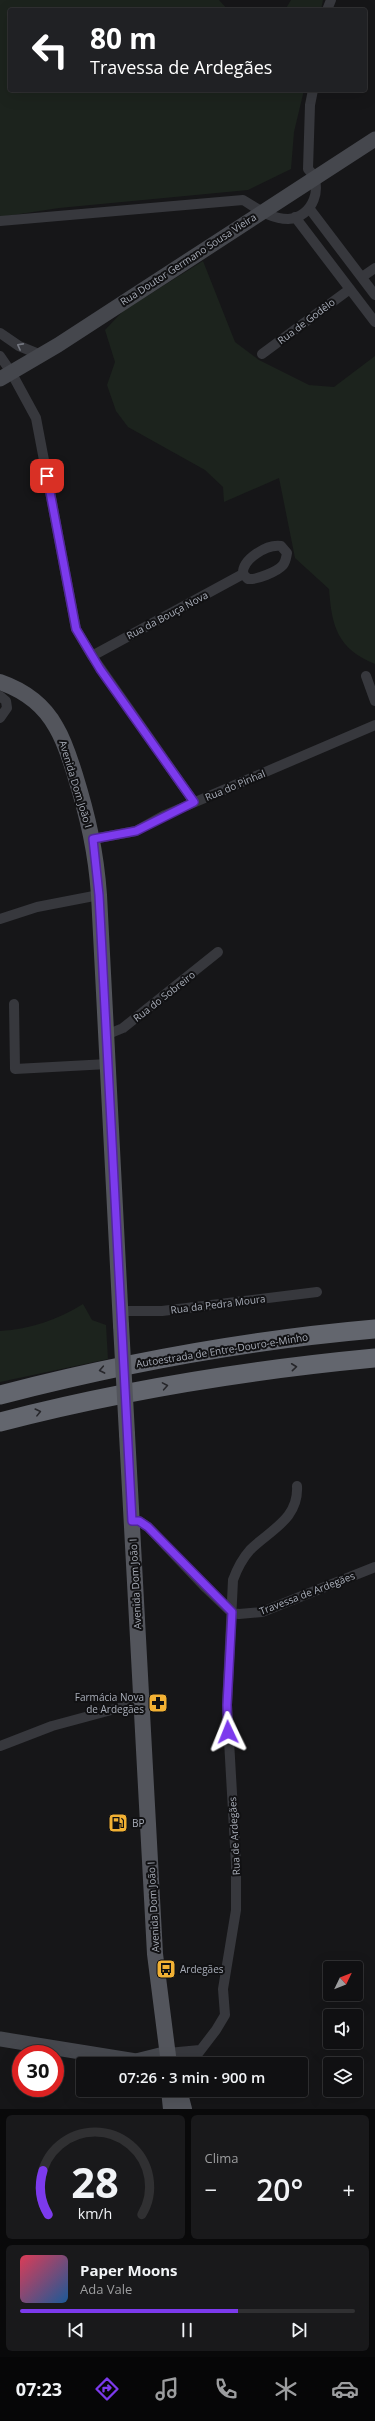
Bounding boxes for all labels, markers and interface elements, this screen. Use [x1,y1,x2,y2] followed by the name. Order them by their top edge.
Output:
[90,19,157,57] text: 80 m
[24,24,76,76] icon: left
[90,55,272,79] text: Travessa de Ardegães
[117,210,259,308] street label: Rua Doutor Germano Sousa Vieira
[274,295,338,347] street label: Rua de Godêlo
[17,343,24,351] one-way arrow
[30,459,64,493] pin
[36,465,58,487] icon: arrive
[124,588,210,642] street label: Rua da Bouça Nova
[56,739,96,829] street label: Avenida Dom João I
[203,766,267,804] street label: Rua do Pinhal
[130,967,198,1025] street label: Rua do Sobreiro
[170,1291,266,1317] street label: Rua da Pedra Moura
[135,1329,309,1371] street label: Autoestrada de Entre-Douro-e-Minho
[291,1363,297,1372] one-way arrow
[99,1366,106,1374] one-way arrow
[162,1382,168,1390] one-way arrow
[35,1409,41,1417] one-way arrow
[126,1538,144,1630] street label: Avenida Dom João I
[257,1568,357,1618] street label: Travessa de Ardegães
[75,1690,144,1716] place label: Farmácia Nova de Ardegães
[147,1692,169,1714] pharmacy icon: Farmácia Nova de Ardegães
[207,1711,249,1753] position arrow
[225,1796,243,1875] street label: Rua de Ardegães
[107,1812,129,1834] fuel station icon: BP
[132,1816,144,1830] place label: BP
[144,1861,162,1953] street label: Avenida Dom João I
[155,1958,177,1980] bus stop icon: Ardegães
[323,1961,363,2001] north arrow
[323,1961,363,2097] map controls
[180,1962,224,1976] place label: Ardegães
[323,2009,363,2049] button: sound
[12,2045,64,2097] speed limit sign: 30
[323,2057,363,2097] button: layers
[119,2067,265,2087] text: 07:26 · 3 min · 900 m
[205,2149,239,2167] text: Clima
[71,2154,119,2210] text: 28
[256,2169,303,2210] text: 20°
[205,2174,217,2204] text: −
[342,2174,355,2204] text: +
[78,2204,113,2223] text: km/h
[80,2260,178,2280] text: Paper Moons
[80,2280,132,2298] text: Ada Vale
[65,2319,87,2341] icon: previous
[176,2319,198,2341] icon: pause
[288,2319,310,2341] icon: next
[93,2375,121,2403] icon: directions
[153,2375,181,2403] icon: music
[212,2375,240,2403] icon: phone
[272,2375,300,2403] icon: climate
[331,2375,359,2403] icon: car
[16,2377,62,2401] text: 07:23

